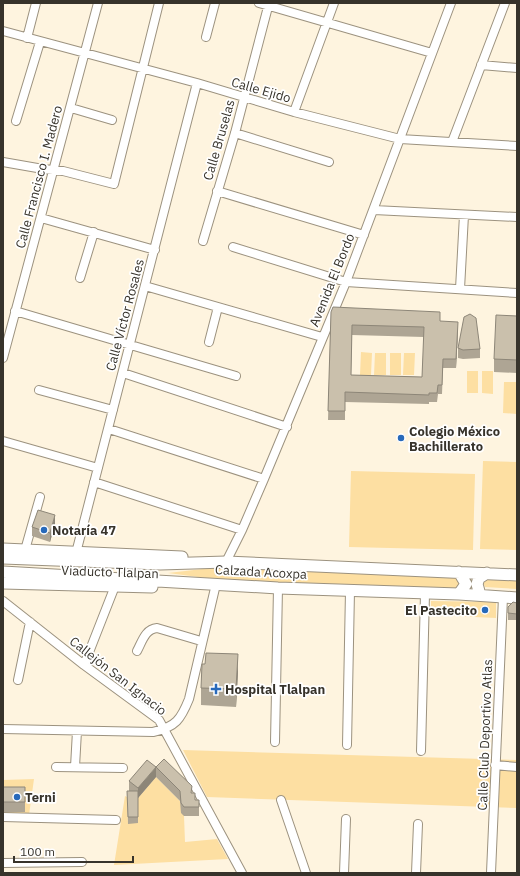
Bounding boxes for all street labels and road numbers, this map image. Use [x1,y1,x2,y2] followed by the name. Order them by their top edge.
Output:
[229,73,293,107] street label: Calle Ejido
[199,98,239,182] street label: Calle Bruselas
[12,104,66,250] street label: Calle Francisco I. Madero
[306,231,358,329] street label: Avenida El Bordo
[102,257,148,373] street label: Calle Víctor Rosales
[215,561,307,583] street label: Calzada Acoxpa
[61,562,159,582] street label: Viaducto Tlalpan
[66,633,170,719] street label: Callejón San Ignacio
[474,659,496,811] street label: Calle Club Deportivo Atlas

